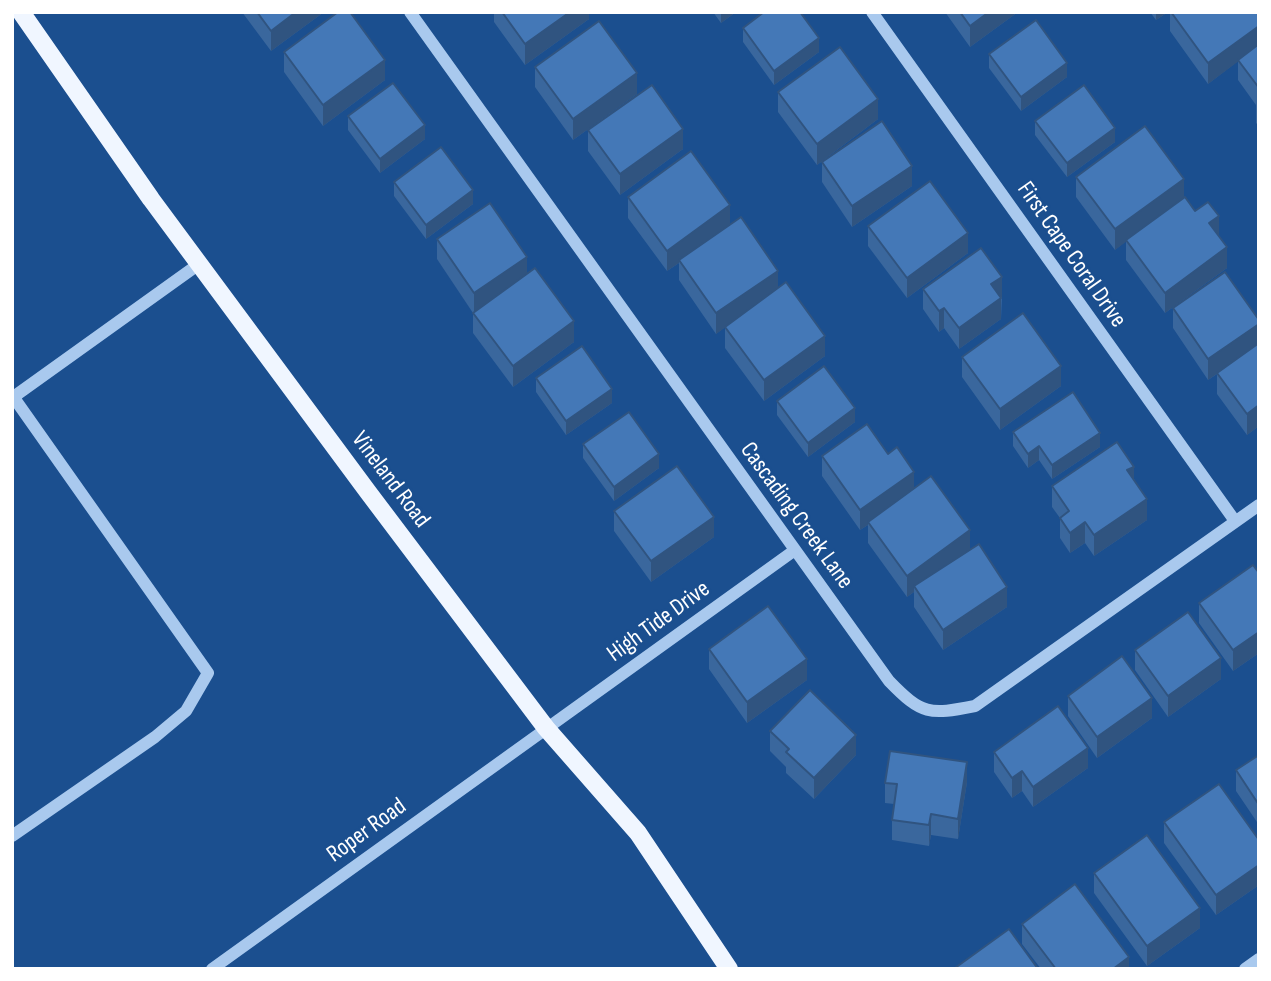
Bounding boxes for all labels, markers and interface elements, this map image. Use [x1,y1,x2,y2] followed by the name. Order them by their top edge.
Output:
[1010,177,1132,333] street label: First Cape Coral Drive
[345,426,435,534] street label: Vineland Road
[733,437,859,595] street label: Cascading Creek Lane
[602,575,716,669] street label: High Tide Drive
[322,793,412,869] street label: Roper Road

